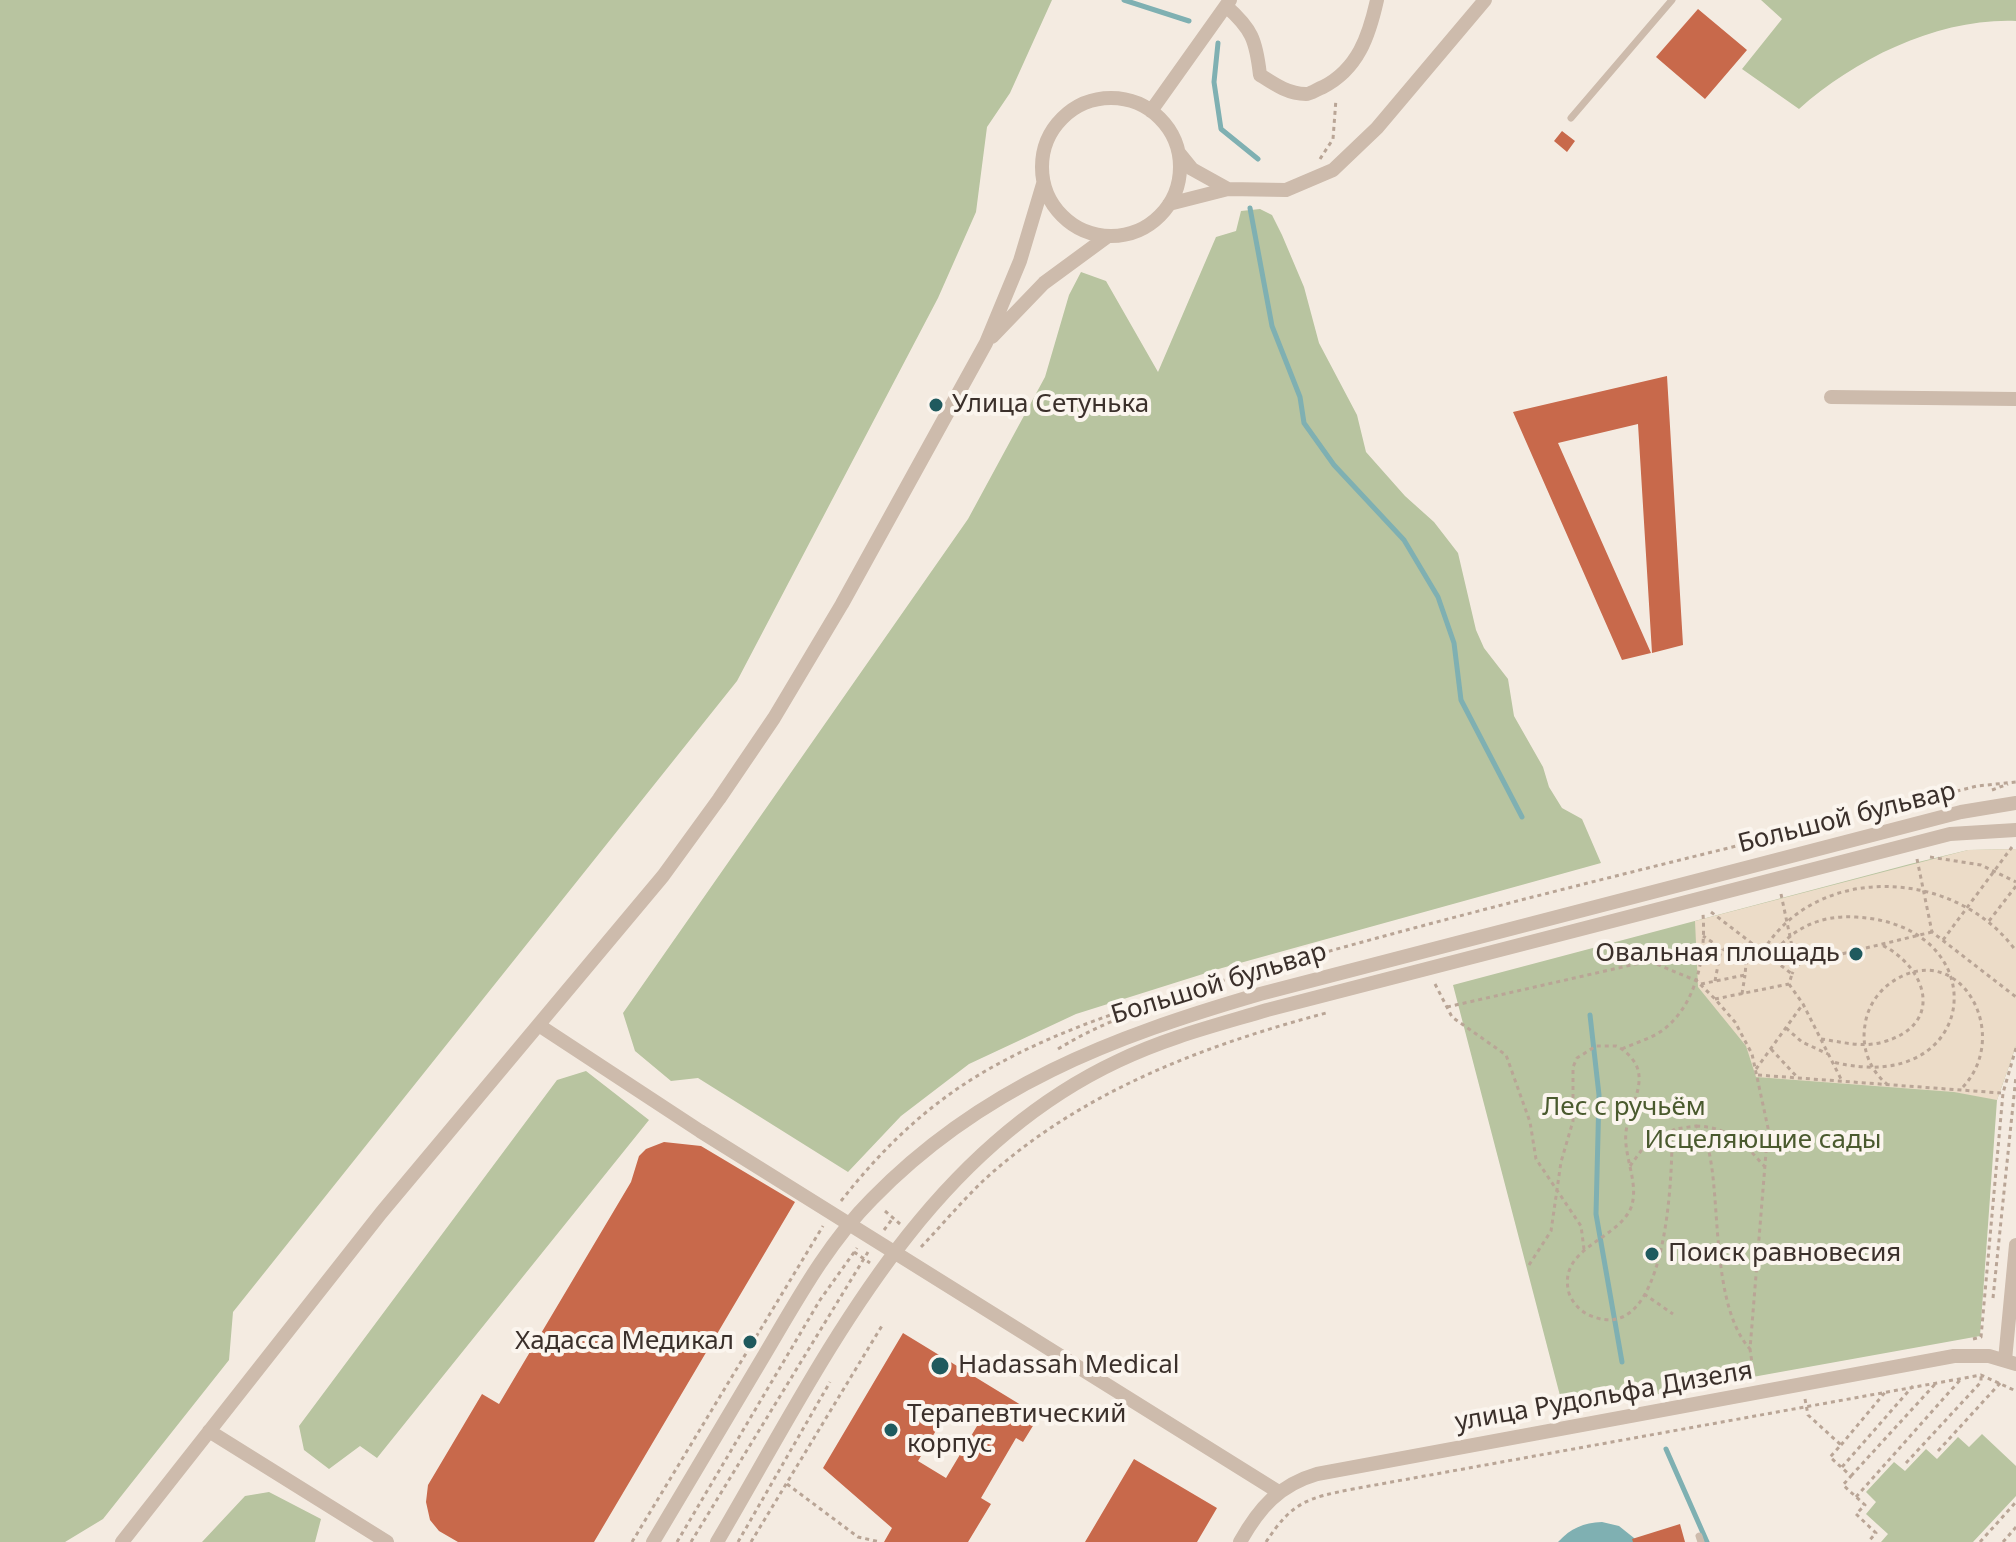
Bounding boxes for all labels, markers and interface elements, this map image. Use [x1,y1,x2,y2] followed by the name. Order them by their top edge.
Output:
[952,389,1149,421] place label: Улица Сетунька
[927,396,945,414] marker: Улица Сетунька
[1735,776,1959,860] street label: Большой бульвар
[1108,936,1330,1032] street label: Большой бульвар
[1595,938,1840,970] place label: Овальная площадь
[1847,945,1865,963] marker: Овальная площадь
[1542,1092,1706,1124] park label: Лес с ручьём
[1644,1125,1882,1157] park label: Исцеляющие сады
[1668,1238,1901,1270] place label: Поиск равновесия
[1643,1245,1661,1263] marker: Поиск равновесия
[515,1326,734,1358] place label: Хадасса Медикал
[741,1333,759,1351] marker: Хадасса Медикал
[958,1350,1179,1382] place label: Hadassah Medical
[929,1355,951,1377] marker: Hadassah Medical
[1453,1355,1755,1439] street label: улица Рудольфа Дизеля
[907,1399,1126,1460] place label: Терапевтический корпус
[882,1421,900,1439] marker: Терапевтический корпус

